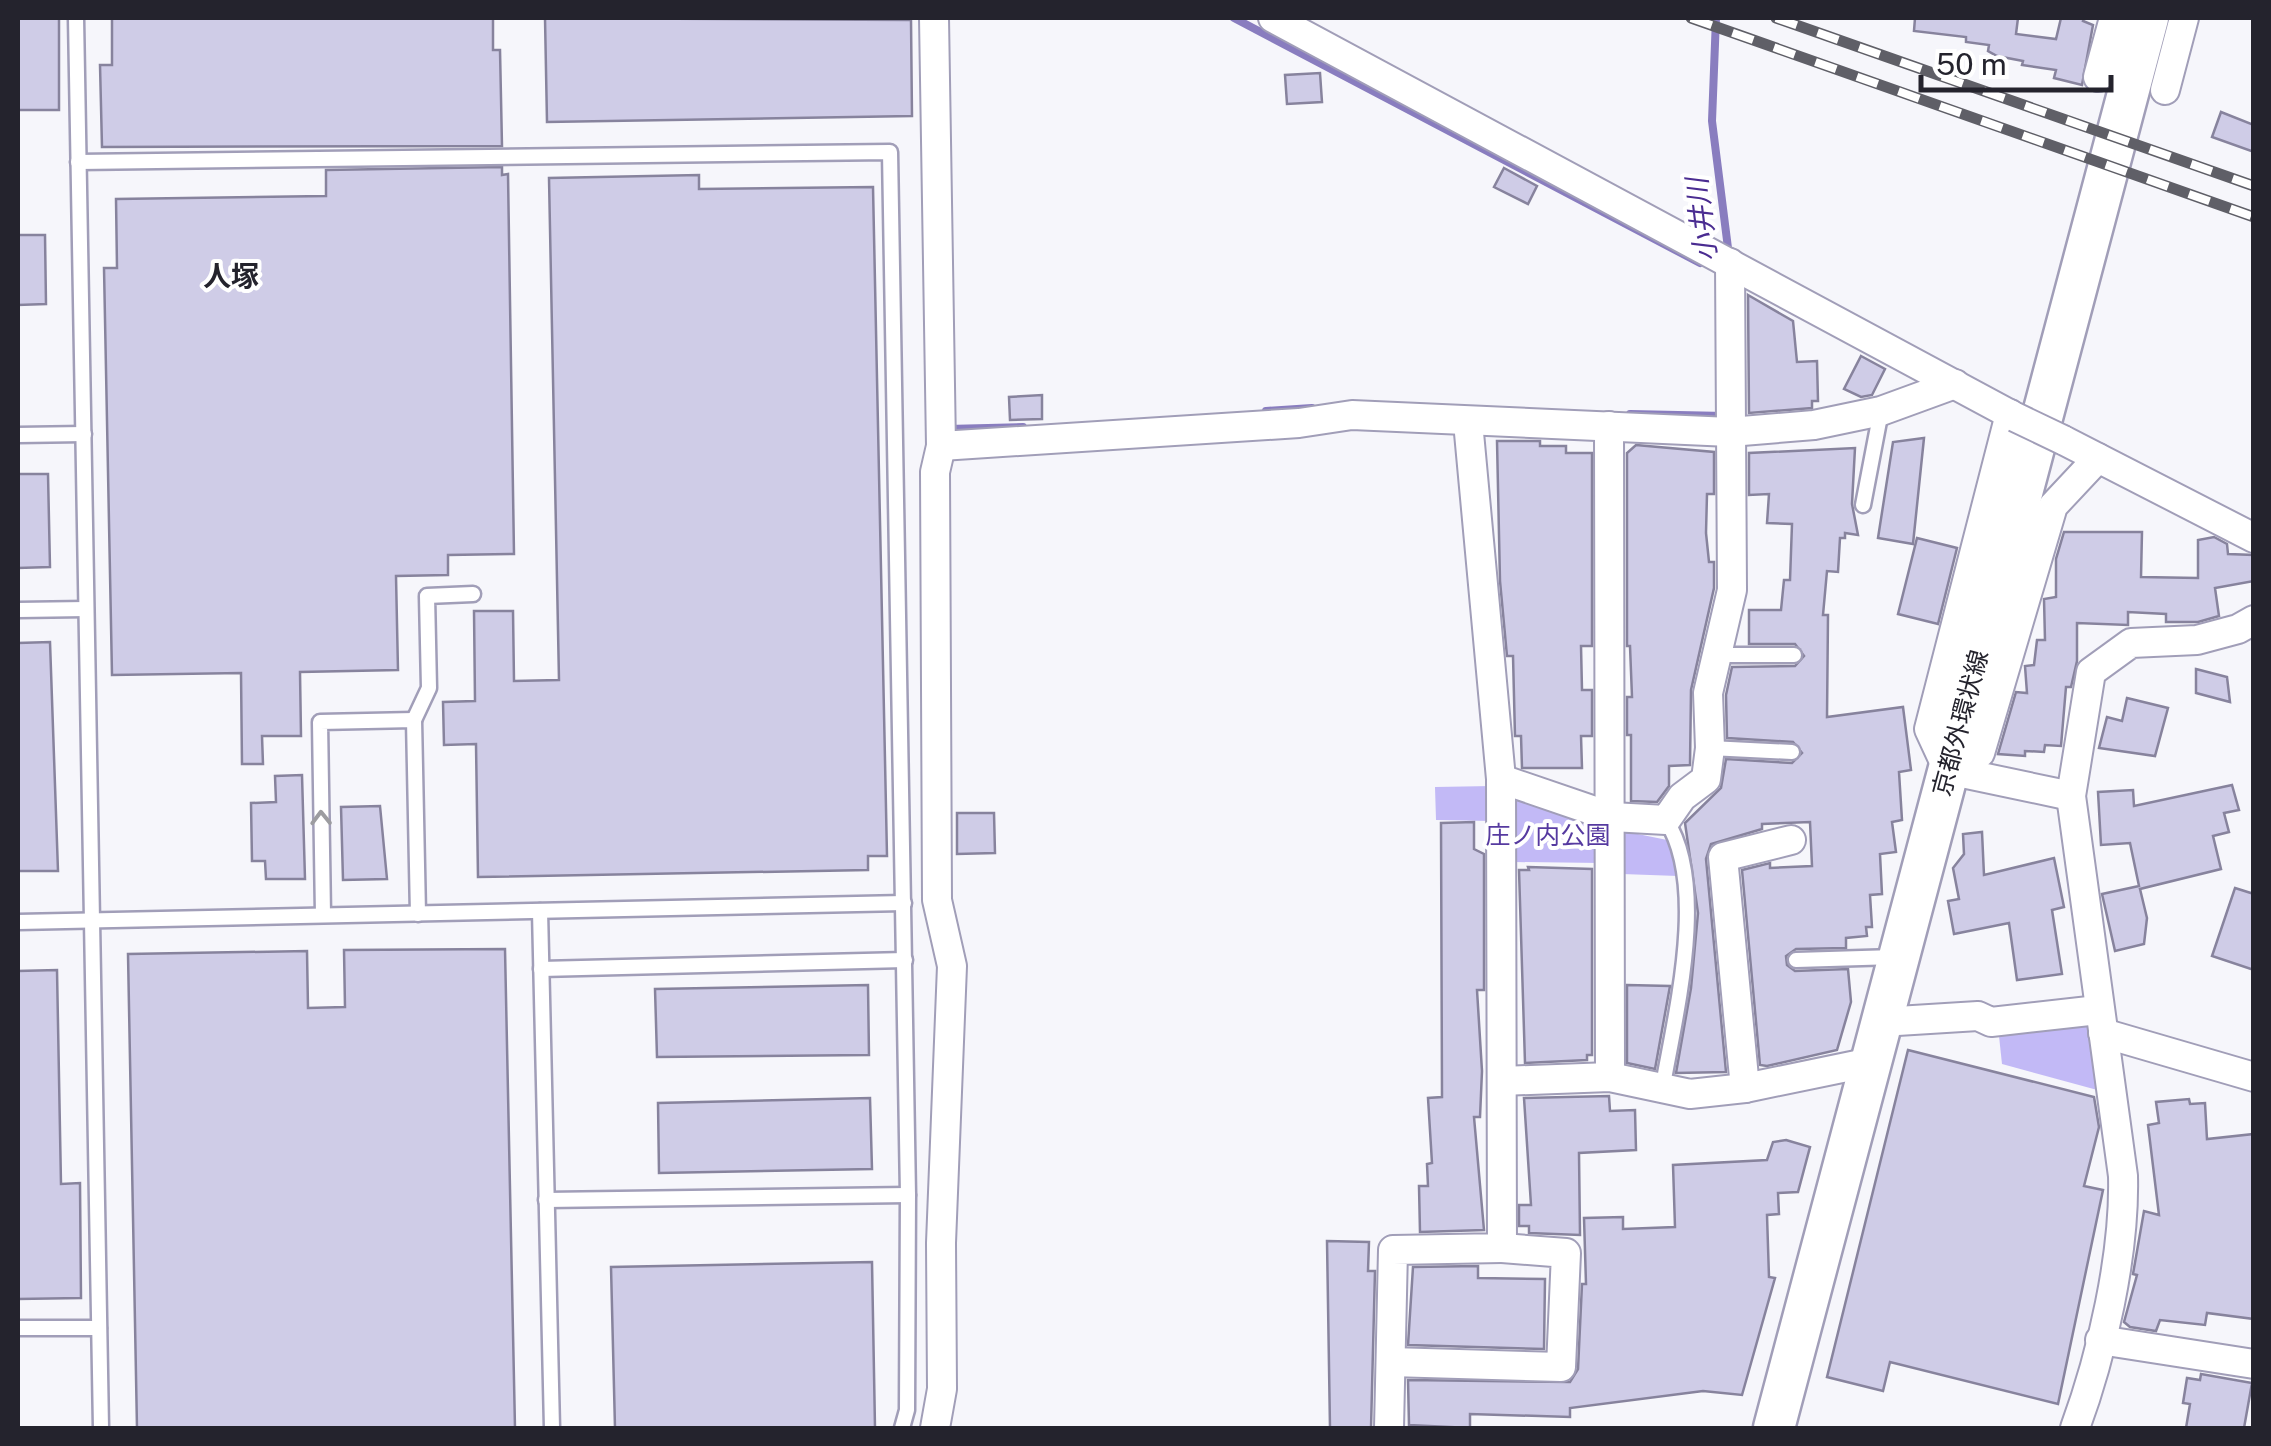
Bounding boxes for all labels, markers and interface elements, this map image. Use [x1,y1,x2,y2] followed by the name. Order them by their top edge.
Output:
[1921,30,2111,92] scale bar
[1936,46,2007,82] text: 50 m
[1679,173,1722,264] water label: 小井川
[203,259,259,292] district label: 人塚
[1926,647,1994,799] street label: 京都外環状線
[311,809,332,825] one-way arrow
[1485,820,1611,850] park label: 庄ノ内公園

